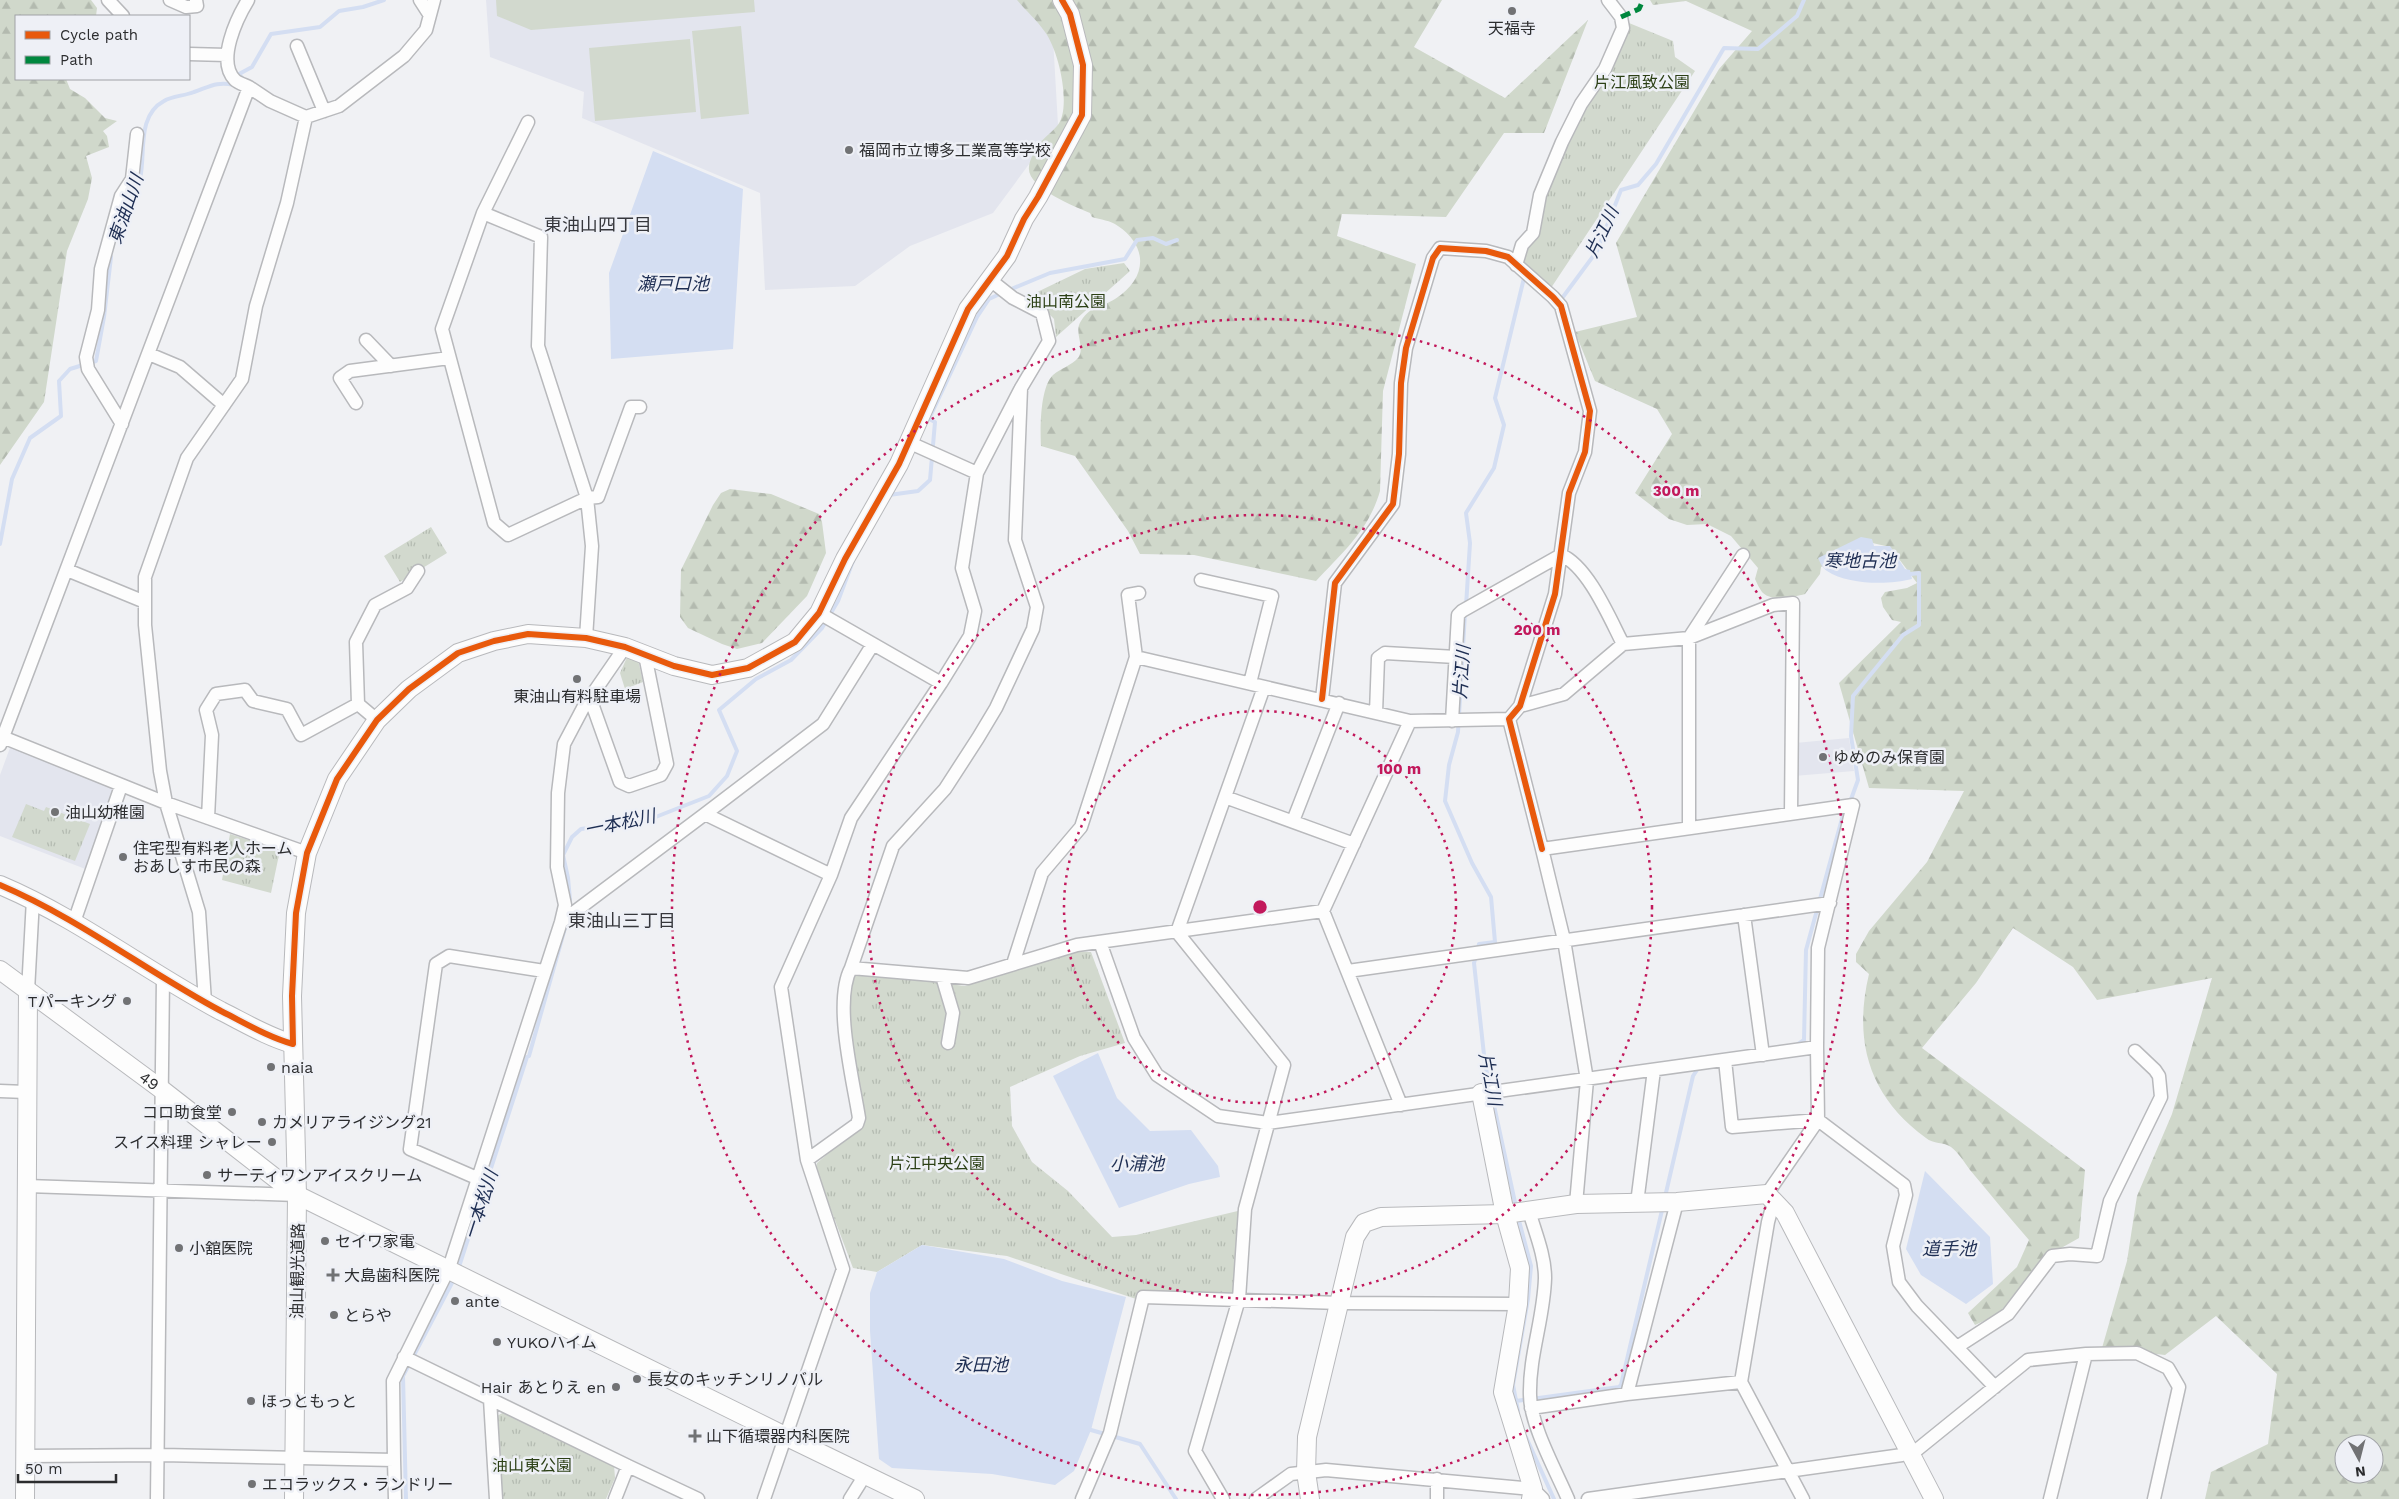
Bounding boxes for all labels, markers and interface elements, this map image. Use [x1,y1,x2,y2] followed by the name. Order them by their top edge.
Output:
[1506,5,1518,17] marker: 天福寺
[15,15,190,80] legend
[1488,19,1536,38] place label: 天福寺
[60,26,138,44] text: Cycle path
[60,51,93,69] text: Path
[1594,73,1690,92] park label: 片江風致公園
[859,141,1051,160] place label: 福岡市立博多工業高等学校
[843,144,855,156] marker: 福岡市立博多工業高等学校
[104,169,148,246] water label: 東油山川
[1581,201,1623,261] water label: 片江川
[544,214,652,235] district label: 東油山四丁目
[637,273,711,294] water label: 瀬戸口池
[1026,292,1106,311] park label: 油山南公園
[1653,482,1699,500] text: 300 m
[1824,550,1898,571] water label: 寒地古池
[1514,621,1560,639] text: 200 m
[1449,642,1474,700] water label: 片江川
[571,673,583,685] marker: 東油山有料駐車場
[513,687,641,706] place label: 東油山有料駐車場
[1833,748,1945,767] place label: ゆめのみ保育園
[1817,751,1829,763] marker: ゆめのみ保育園
[1377,760,1421,778] text: 100 m
[65,803,145,822] place label: 油山幼稚園
[582,804,659,840] water label: 一本松川
[49,806,61,818] marker: 油山幼稚園
[133,839,293,876] place label: 住宅型有料老人ホーム おあしす市民の森
[117,851,129,863] marker: 住宅型有料老人ホーム おあしす市民の森
[1251,898,1269,916] centre of rings
[568,910,676,931] district label: 東油山三丁目
[28,992,117,1011] place label: Tパーキング
[121,995,133,1007] marker: Tパーキング
[1475,1050,1506,1109] water label: 片江川
[281,1058,313,1077] place label: naia
[265,1061,277,1073] marker: naia
[136,1067,163,1094] street label: 49
[142,1103,222,1122] place label: コロ助食堂
[226,1106,238,1118] marker: コロ助食堂
[272,1113,432,1132] place label: カメリアライジング21
[256,1116,268,1128] marker: カメリアライジング21
[113,1133,262,1152] place label: スイス料理 シャレー
[266,1136,278,1148] marker: スイス料理 シャレー
[1110,1153,1166,1174] water label: 小浦池
[889,1154,985,1173] park label: 片江中央公園
[459,1165,502,1242] water label: 一本松川
[217,1166,422,1185] place label: サーティワンアイスクリーム
[201,1169,213,1181] marker: サーティワンアイスクリーム
[287,1223,308,1319] street label: 油山観光道路
[335,1232,415,1251] place label: セイワ家電
[319,1235,331,1247] marker: セイワ家電
[1922,1238,1978,1259] water label: 道手池
[189,1239,253,1258] place label: 小舘医院
[173,1242,185,1254] marker: 小舘医院
[344,1266,440,1285] place label: 大島歯科医院
[326,1268,340,1282] marker: 大島歯科医院
[465,1292,500,1311] place label: ante
[449,1295,461,1307] marker: ante
[344,1306,392,1325] place label: とらや
[328,1309,340,1321] marker: とらや
[507,1333,597,1352] place label: YUKOハイム
[491,1336,503,1348] marker: YUKOハイム
[954,1354,1010,1375] water label: 永田池
[647,1370,823,1389] place label: 長女のキッチンリノバル
[631,1373,643,1385] marker: 長女のキッチンリノバル
[481,1378,606,1397] place label: Hair あとりえ en
[610,1381,622,1393] marker: Hair あとりえ en
[261,1392,357,1411] place label: ほっともっと
[245,1395,257,1407] marker: ほっともっと
[706,1427,850,1446] place label: 山下循環器内科医院
[688,1429,702,1443] marker: 山下循環器内科医院
[2334,1434,2384,1484] north arrow
[18,1452,115,1484] scale bar
[492,1456,572,1475] park label: 油山東公園
[25,1460,62,1478] text: 50 m
[2354,1463,2367,1480] text: N
[262,1475,454,1494] place label: エコラックス・ランドリー
[246,1478,258,1490] marker: エコラックス・ランドリー

